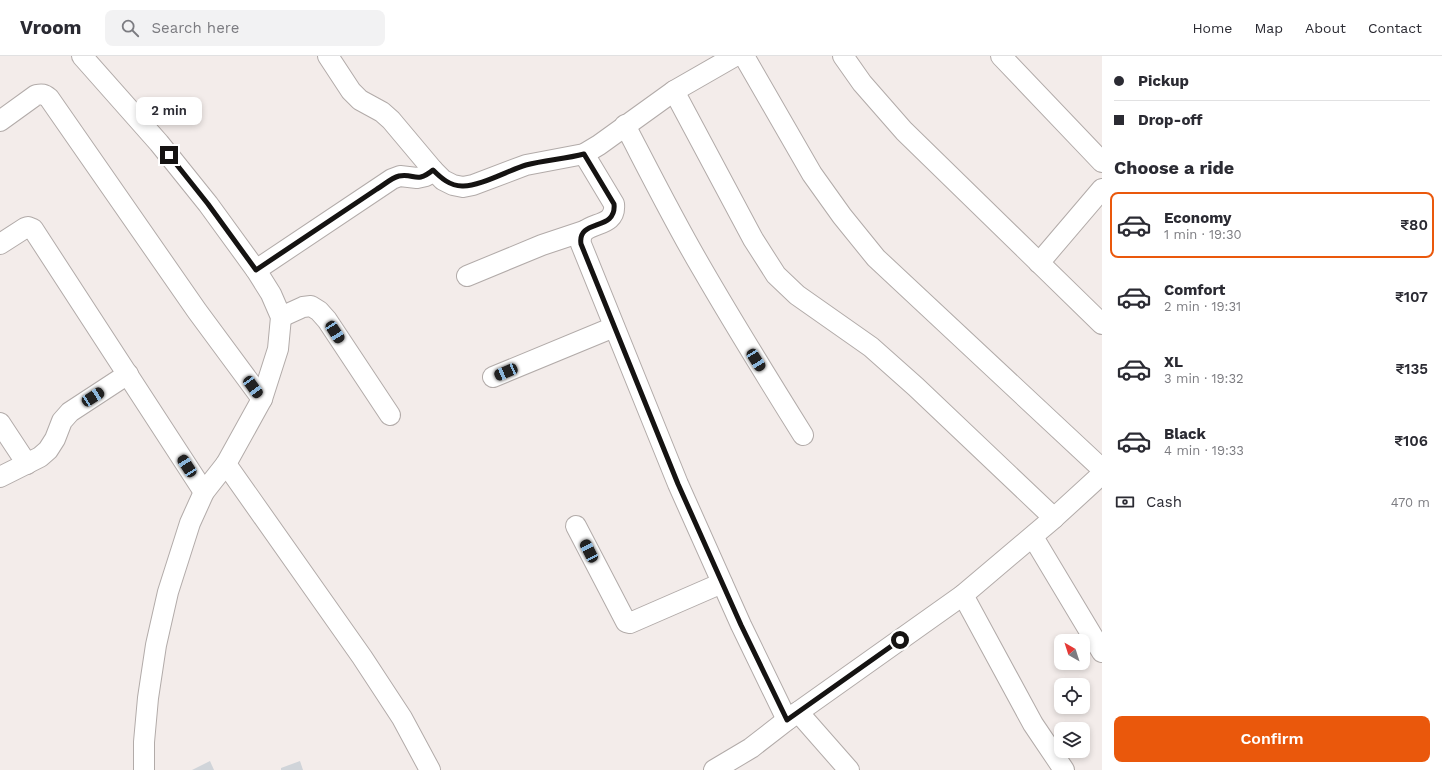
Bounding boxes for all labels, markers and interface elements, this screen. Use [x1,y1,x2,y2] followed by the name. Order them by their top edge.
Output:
[105,10,385,46] search box
[20,16,81,39] text: Vroom
[119,17,141,39] icon: search
[151,19,239,37] text: Search here
[1192,20,1232,36] text: Home
[1254,20,1283,36] text: Map
[1305,20,1346,36] text: About
[1368,20,1422,36] text: Contact
[1138,72,1189,90] text: Pickup
[136,97,202,125] callout: 2 min
[151,103,187,118] text: 2 min
[1138,111,1203,129] text: Drop-off
[160,146,178,164] route end
[1114,157,1234,178] text: Choose a ride
[1116,207,1152,243] icon: car
[1164,209,1231,227] text: Economy
[1400,216,1428,234] text: ₹80
[1164,227,1242,242] text: 1 min · 19:30
[1116,279,1152,315] icon: car
[1164,281,1225,299] text: Comfort
[1395,288,1428,306] text: ₹107
[1164,299,1241,314] text: 2 min · 19:31
[323,319,347,345] car
[745,347,767,373] car
[1116,351,1152,387] icon: car
[1164,353,1183,371] text: XL
[1395,360,1428,378] text: ₹135
[493,362,519,382] car
[1164,371,1244,386] text: 3 min · 19:32
[241,374,265,400] car
[80,385,106,409] car
[1116,423,1152,459] icon: car
[1164,425,1206,443] text: Black
[1394,432,1428,450] text: ₹106
[1164,443,1244,458] text: 4 min · 19:33
[175,453,199,479] car
[1114,491,1136,513] icon: cash
[1146,493,1182,511] text: Cash
[1391,495,1430,510] text: 470 m
[578,538,600,564] car
[891,631,909,649] route start
[1054,634,1090,670] north arrow
[1054,634,1090,758] map controls
[1054,678,1090,714] button: locate
[1114,716,1430,762] button: Confirm
[1054,722,1090,758] button: layers

